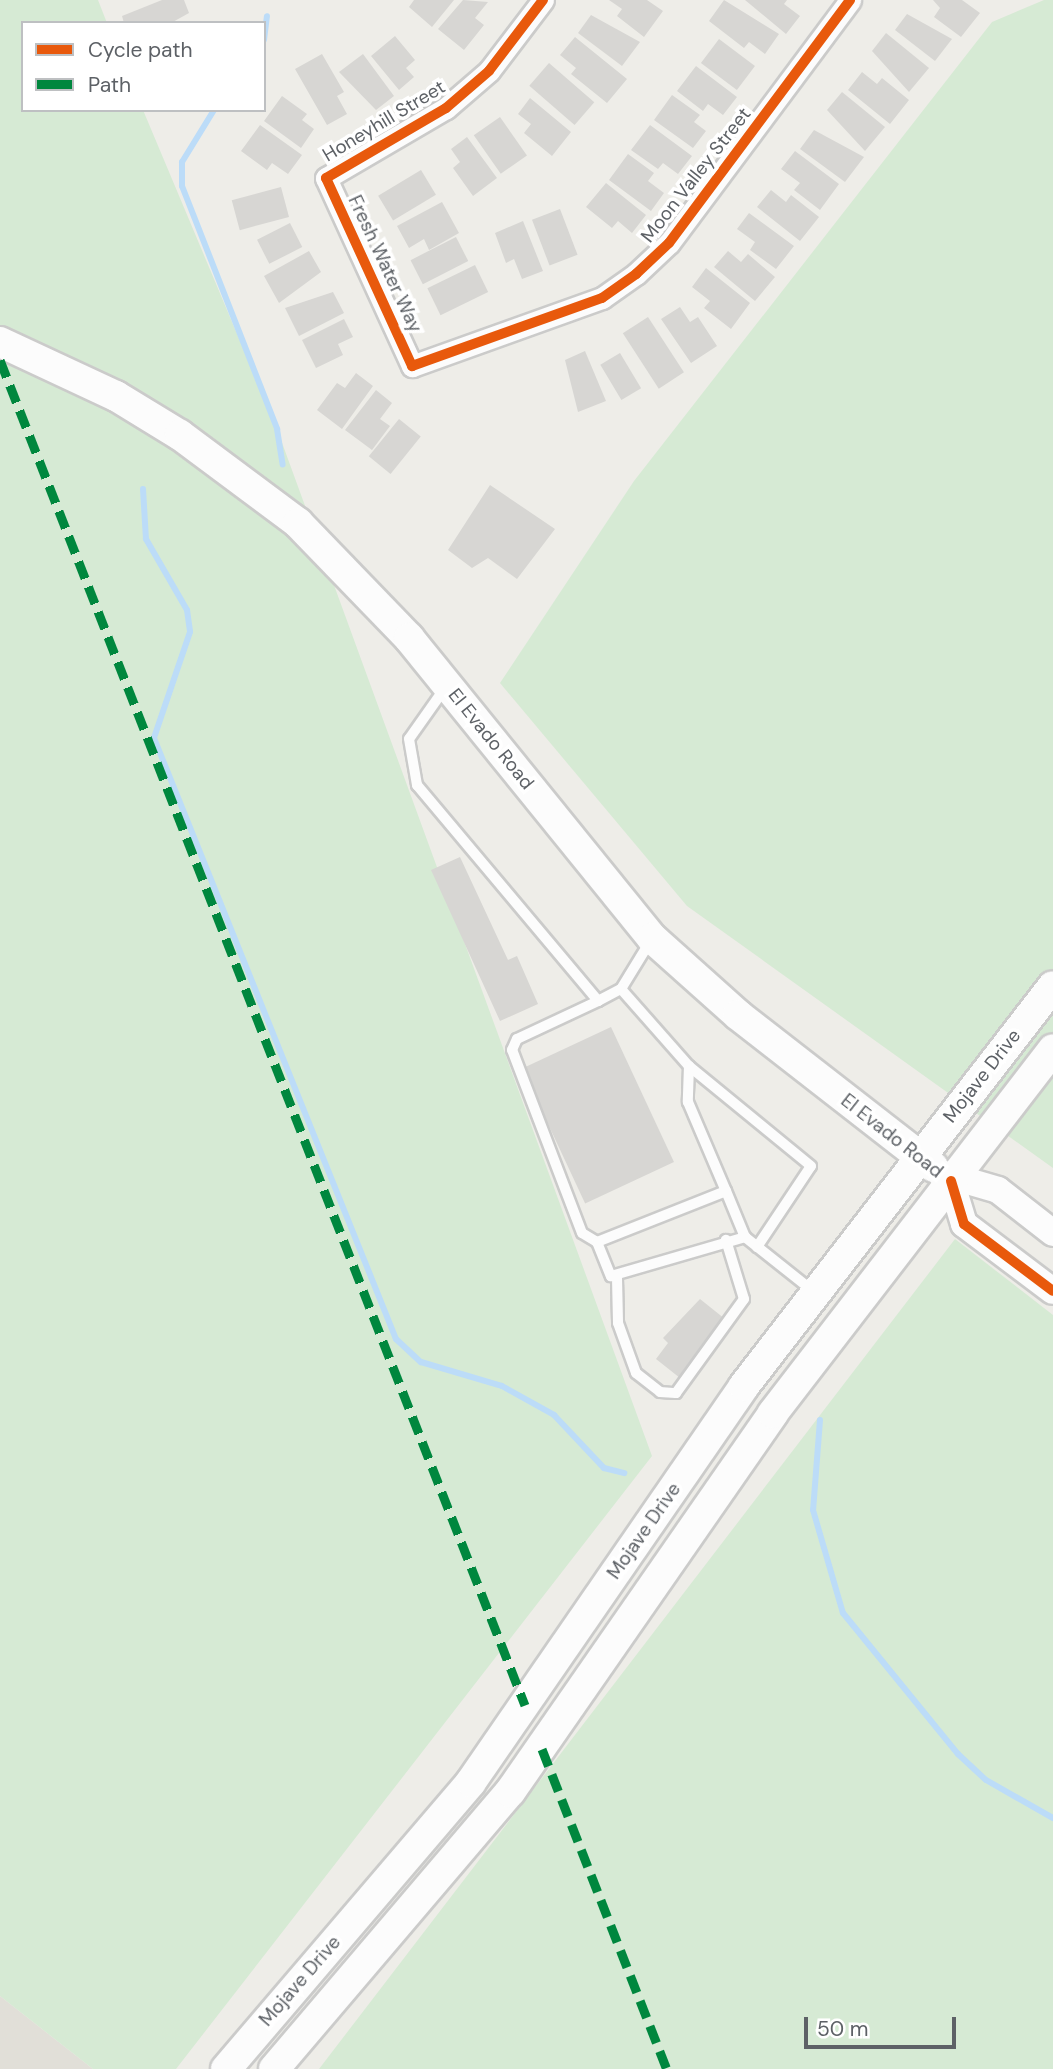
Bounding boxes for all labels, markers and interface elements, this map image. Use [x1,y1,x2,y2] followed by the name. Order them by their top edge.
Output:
[21,21,266,112] legend
[88,36,193,64] text: Cycle path
[88,71,131,99] text: Path
[319,75,449,167] street label: Honeyhill Street
[636,103,756,247] street label: Moon Valley Street
[343,192,427,336] street label: Fresh Water Way
[443,684,539,794] street label: El Evado Road
[938,1025,1026,1127] street label: Mojave Drive
[836,1089,948,1183] street label: El Evado Road
[602,1479,686,1583] street label: Mojave Drive
[255,1931,345,2031] street label: Mojave Drive
[808,2002,960,2046] scale bar
[817,2015,868,2043] text: 50 m

